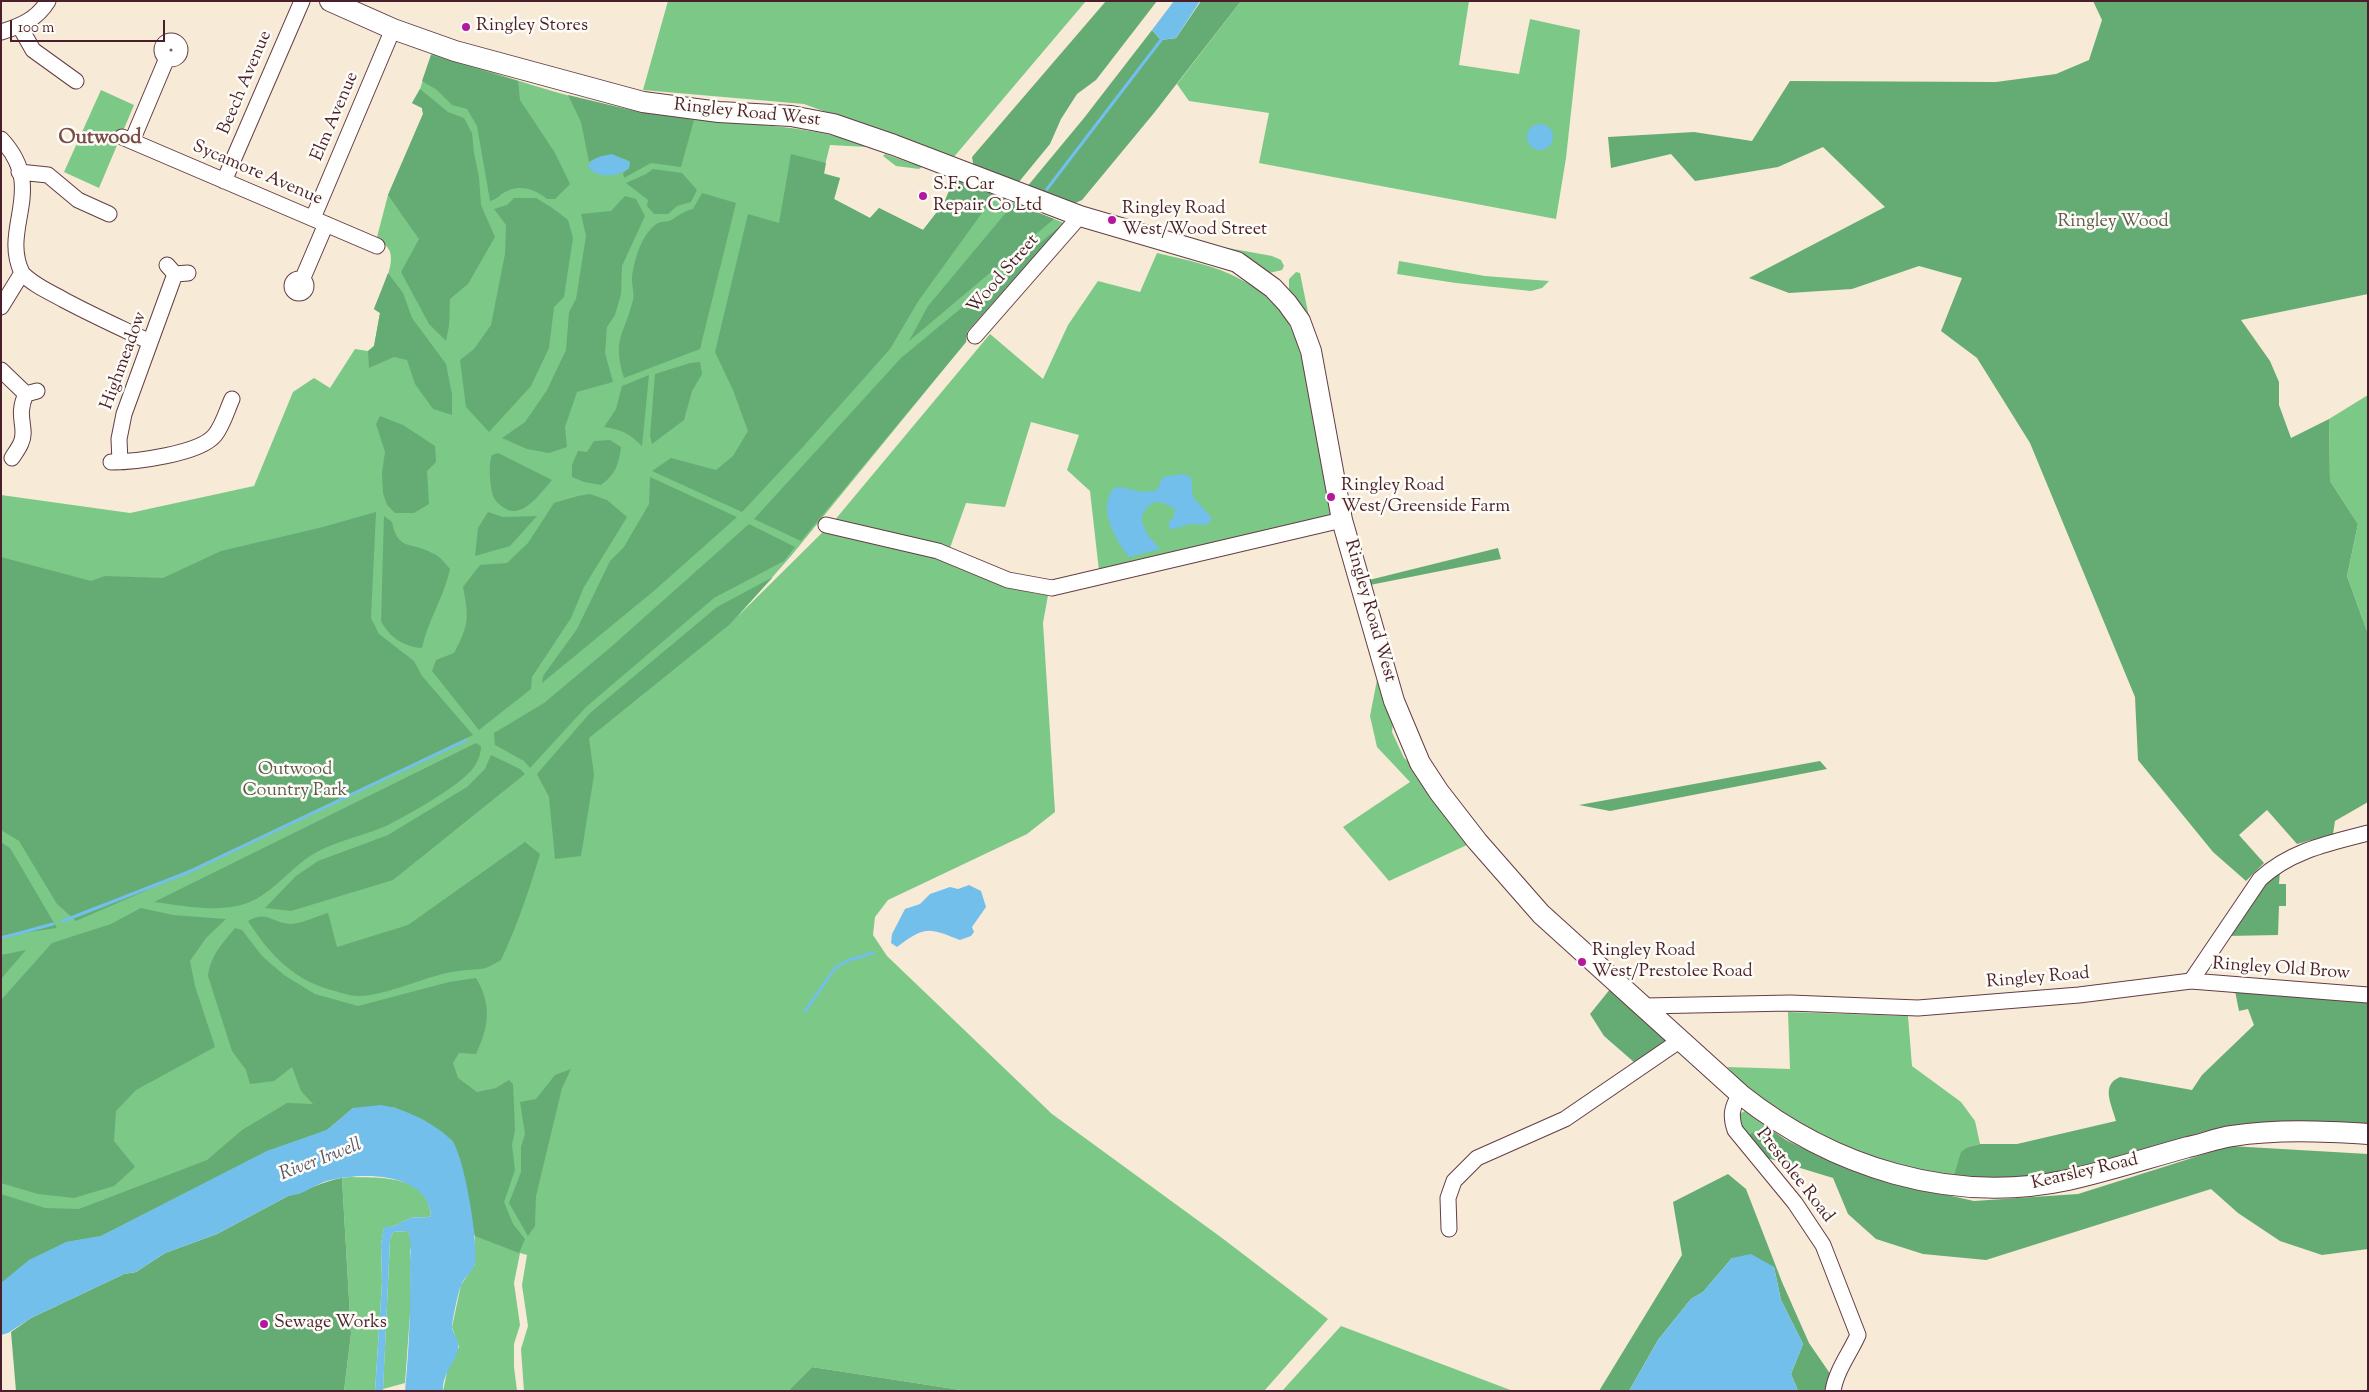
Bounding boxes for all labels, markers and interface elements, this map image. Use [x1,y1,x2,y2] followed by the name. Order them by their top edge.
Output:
[12,10,168,42] scale bar
[476,16,588,38] place label: Ringley Stores
[18,18,54,39] text: 100 m
[460,21,472,33] marker: Ringley Stores
[214,28,278,138] street label: Beech Avenue
[308,69,364,165] street label: Elm Avenue
[673,96,821,132] street label: Ringley Road West
[59,128,141,152] district label: Outwood
[189,137,325,211] street label: Sycamore Avenue
[933,175,1042,218] place label: S.F. Car Repair Co Ltd
[917,190,929,202] marker: S.F. Car Repair Co Ltd
[1122,199,1267,242] place label: Ringley Road West/Wood Street
[2057,212,2169,234] park label: Ringley Wood
[1106,214,1118,226] marker: Ringley Road West/Wood Street
[964,231,1044,319] street label: Wood Street
[97,309,153,413] street label: Highmeadow
[1341,476,1510,518] place label: Ringley Road West/Greenside Farm
[1325,491,1337,503] marker: Ringley Road West/Greenside Farm
[1338,537,1400,685] street label: Ringley Road West
[243,760,347,802] park label: Outwood Country Park
[1592,941,1753,984] place label: Ringley Road West/Prestolee Road
[2211,954,2351,986] street label: Ringley Old Brow
[1576,956,1588,968] marker: Ringley Road West/Prestolee Road
[1986,964,2090,994] street label: Ringley Road
[1750,1124,1838,1228] street label: Prestolee Road
[277,1135,365,1187] water label: River Irwell
[2030,1150,2140,1196] street label: Kearsley Road
[274,1313,387,1335] place label: Sewage Works
[258,1318,270,1330] marker: Sewage Works

